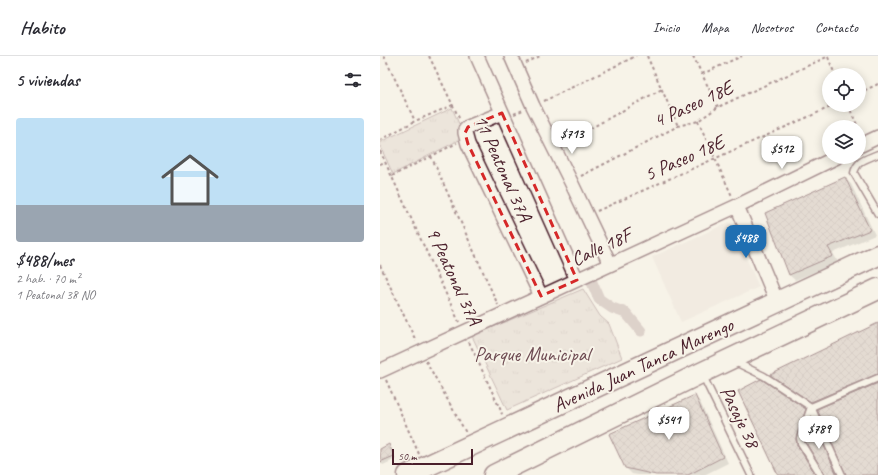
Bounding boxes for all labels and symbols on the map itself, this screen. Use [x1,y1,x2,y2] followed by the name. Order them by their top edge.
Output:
[649,74,739,133] street label: 4 Paseo 18E
[468,111,538,226] street label: 11 Peatonal 37A
[548,121,596,155] pin: $713
[640,128,730,187] street label: 5 Paseo 18E
[758,136,806,170] pin: $512
[567,221,639,272] street label: Calle 18F
[421,223,488,330] street label: 9 Peatonal 37A
[722,225,770,259] pin: $488
[549,312,738,418] street label: Avenida Juan Tanca Marengo
[474,342,593,367] park label: Parque Municipal
[714,382,766,454] street label: Pasaje 38
[645,407,693,441] pin: $541
[795,416,843,450] pin: $789
[392,447,473,466] scale bar

